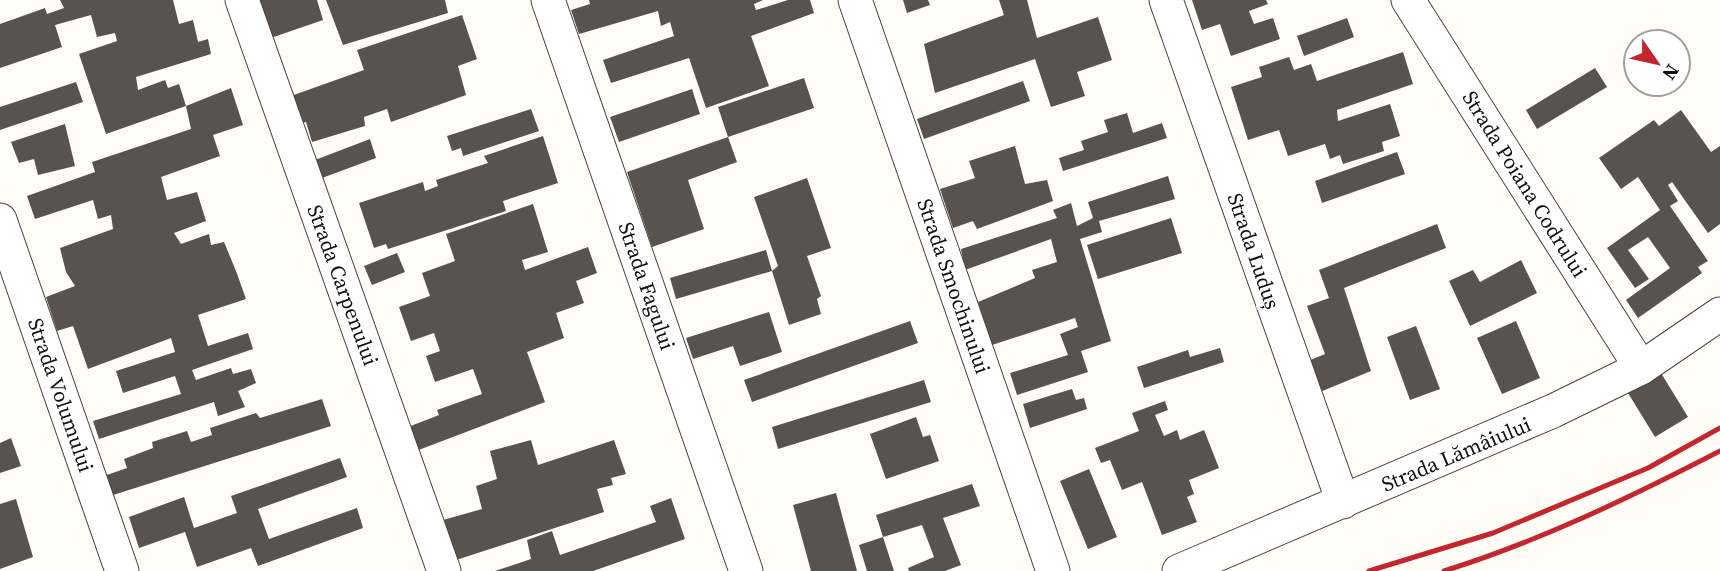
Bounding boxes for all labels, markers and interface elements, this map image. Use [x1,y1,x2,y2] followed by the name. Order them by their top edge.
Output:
[1622,28,1692,98] north arrow
[1656,59,1686,86] text: N
[1456,85,1594,283] street label: Strada Poiana Codrului
[1221,189,1287,313] street label: Strada Luduș
[910,195,998,377] street label: Strada Smochinului
[300,201,386,369] street label: Strada Carpenului
[612,218,682,354] street label: Strada Fagului
[21,314,101,476] street label: Strada Volumului
[1377,409,1535,499] street label: Strada Lămâiului

